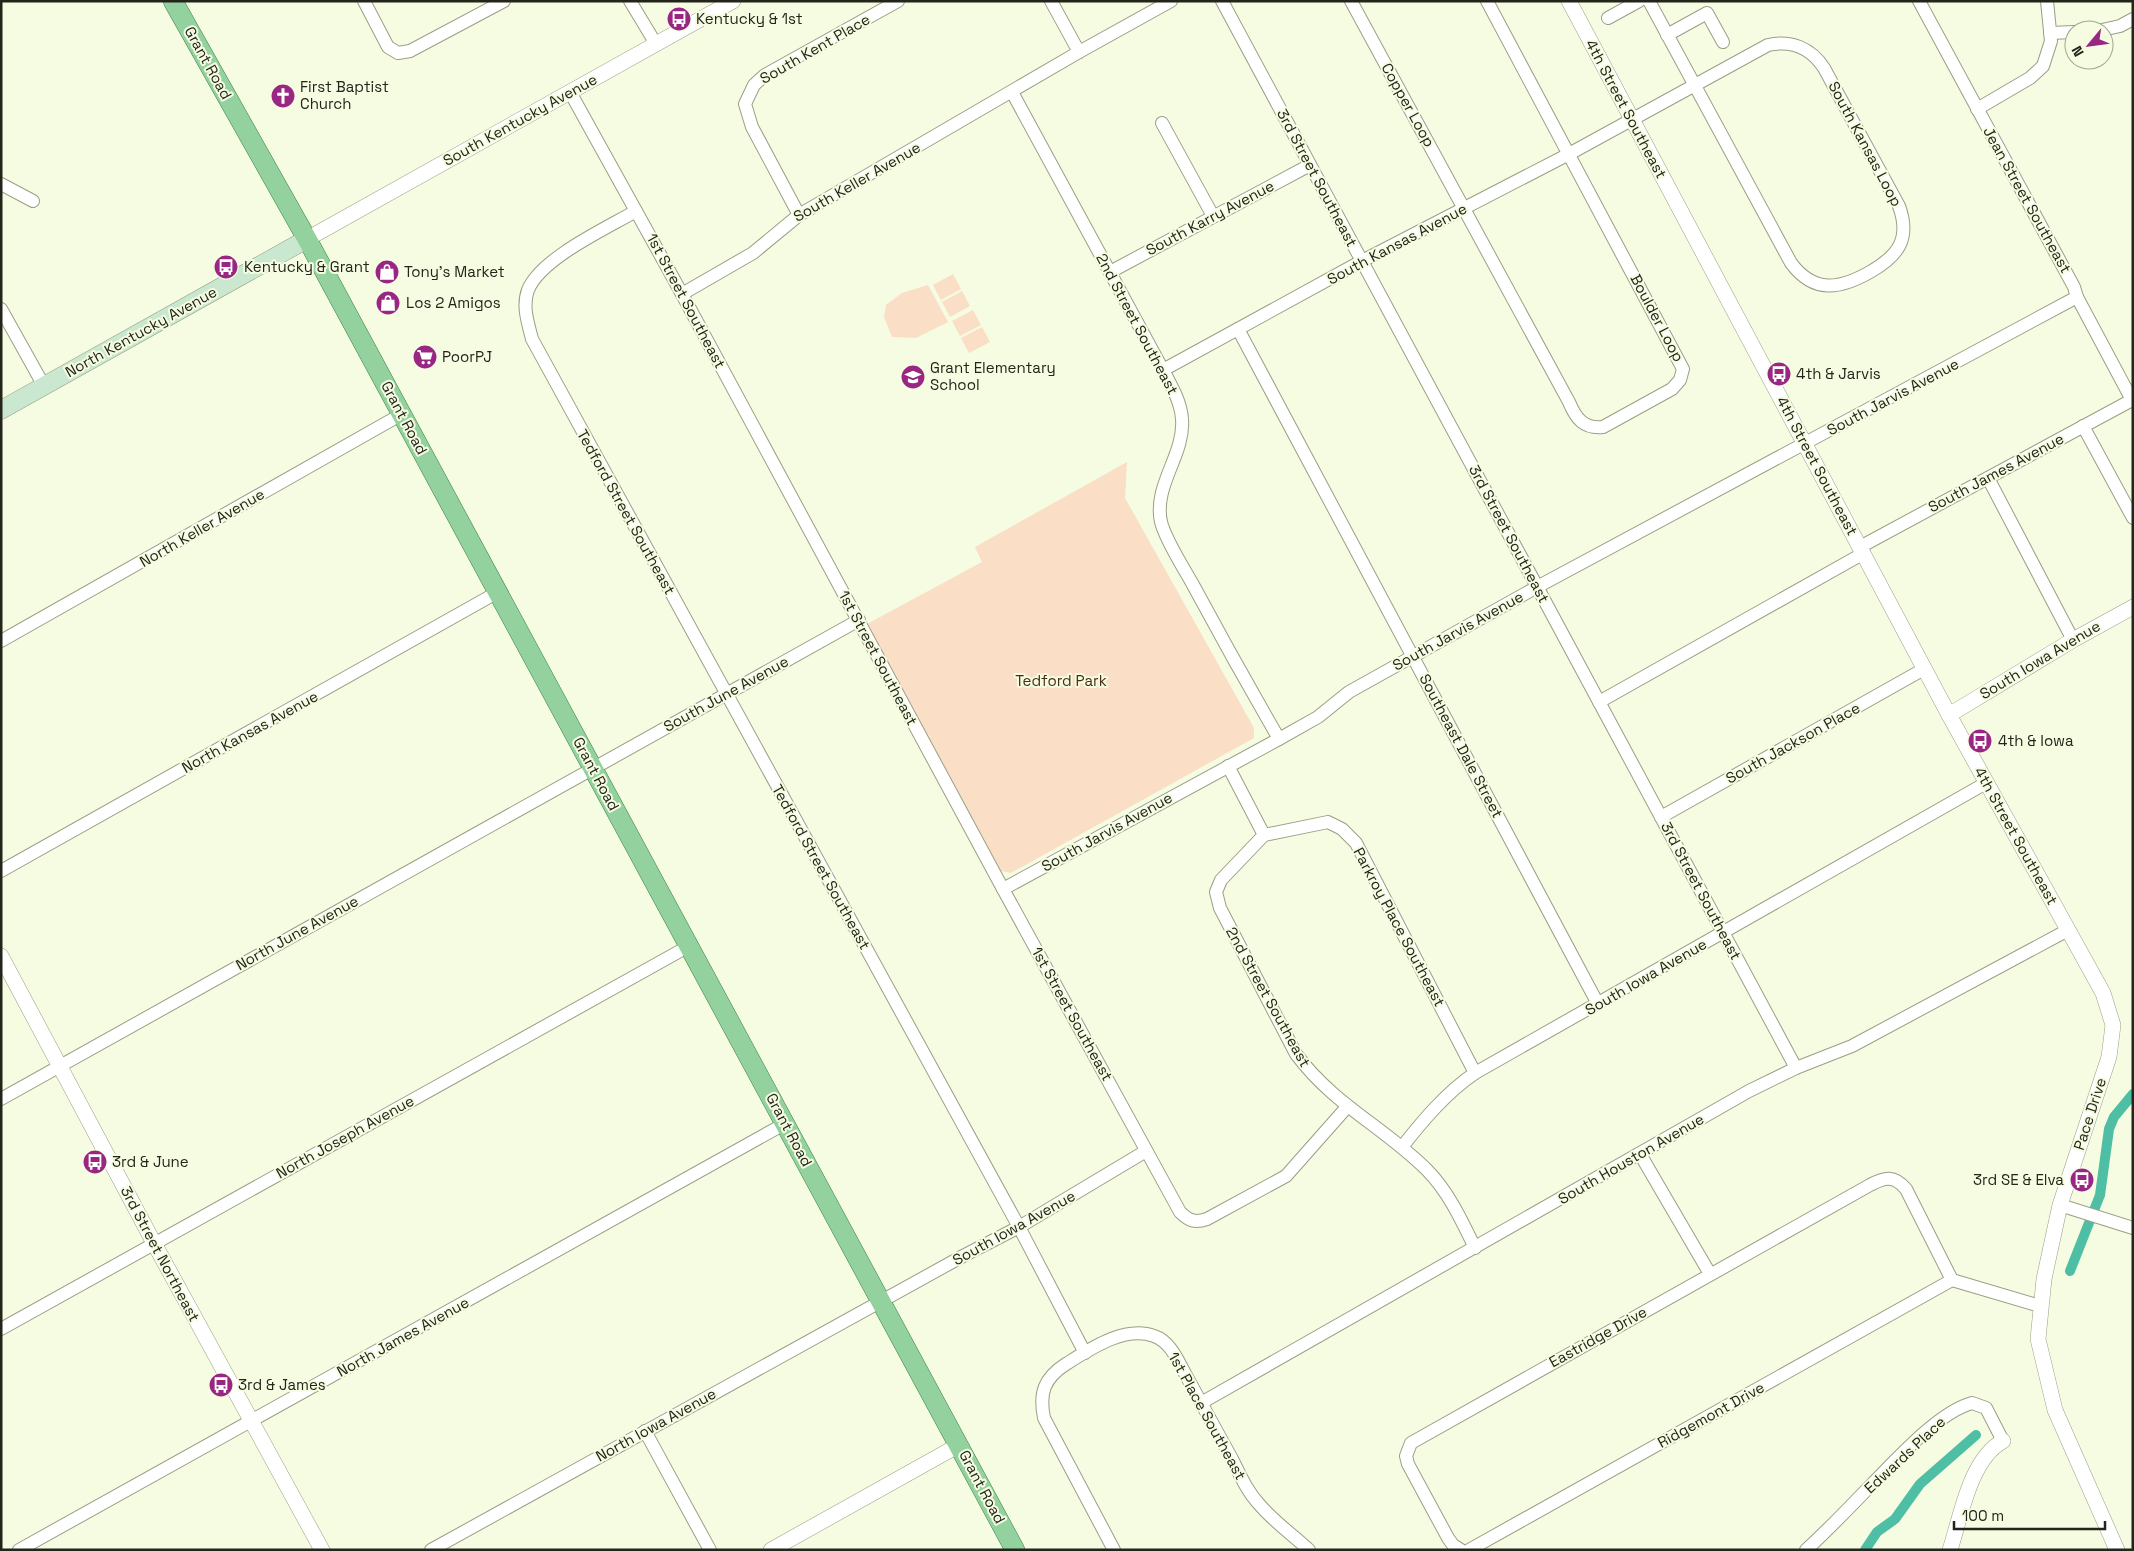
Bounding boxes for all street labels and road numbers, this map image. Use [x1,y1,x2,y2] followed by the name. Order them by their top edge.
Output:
[756,9,873,88] street label: South Kent Place
[181,23,236,103] street label: Grant Road
[1582,36,1671,182] street label: 4th Street Southeast
[1378,60,1439,150] street label: Copper Loop
[439,69,600,170] street label: South Kentucky Avenue
[1824,78,1906,210] street label: South Kansas Loop
[1273,106,1362,250] street label: 3rd Street Southeast
[1979,123,2076,276] street label: Jean Street Southeast
[790,137,924,226] street label: South Keller Avenue
[1142,176,1277,259] street label: South Karry Avenue
[1324,199,1470,288] street label: South Kansas Avenue
[643,230,730,372] street label: 1st Street Southeast
[1092,250,1183,398] street label: 2nd Street Southeast
[1626,271,1688,365] street label: Boulder Loop
[62,282,220,381] street label: North Kentucky Avenue
[1824,354,1962,439] street label: South Jarvis Avenue
[377,378,432,458] street label: Grant Road
[1773,393,1862,539] street label: 4th Street Southeast
[573,426,680,598] street label: Tedford Street Southeast
[1925,429,2067,516] street label: South James Avenue
[1465,462,1554,606] street label: 3rd Street Southeast
[136,484,268,571] street label: North Keller Avenue
[835,587,922,729] street label: 1st Street Southeast
[1389,587,1527,674] street label: South Jarvis Avenue
[1976,616,2104,703] street label: South Iowa Avenue
[660,651,792,736] street label: South June Avenue
[1415,670,1508,821] street label: Southeast Dale Street
[178,686,321,777] street label: North Kansas Avenue
[1722,698,1863,787] street label: South Jackson Place
[569,734,624,814] street label: Grant Road
[1971,763,2062,908] street label: 4th Street Southeast
[768,781,875,953] street label: Tedford Street Southeast
[1038,788,1176,875] street label: South Jarvis Avenue
[1657,819,1746,963] street label: 3rd Street Southeast
[1349,844,1450,1010] street label: Parkroy Place Southeast
[232,891,361,974] street label: North June Avenue
[1222,923,1315,1070] street label: 2nd Street Southeast
[1581,934,1710,1019] street label: South Iowa Avenue
[1028,943,1117,1084] street label: 1st Street Southeast
[2069,1075,2110,1152] street label: Pace Drive
[762,1090,817,1170] street label: Grant Road
[272,1091,417,1182] street label: North Joseph Avenue
[1554,1109,1707,1208] street label: South Houston Avenue
[117,1183,204,1325] street label: 3rd Street Northeast
[949,1186,1079,1269] street label: South Iowa Avenue
[333,1292,472,1381] street label: North James Avenue
[1546,1302,1650,1371] street label: Eastridge Drive
[1164,1348,1251,1483] street label: 1st Place Southeast
[1654,1377,1768,1452] street label: Ridgemont Drive
[592,1384,719,1466] street label: North Iowa Avenue
[1860,1412,1949,1497] street label: Edwards Place
[955,1447,1010,1527] street label: Grant Road

